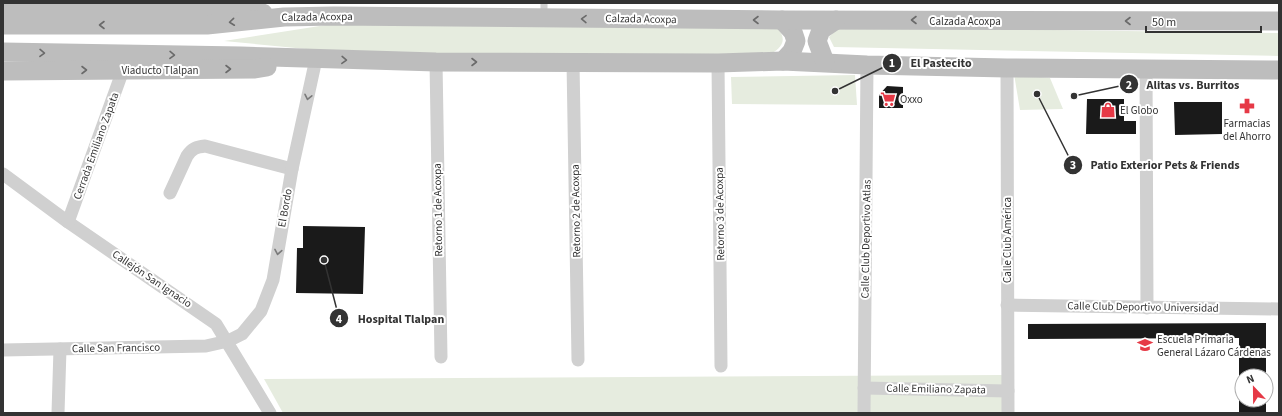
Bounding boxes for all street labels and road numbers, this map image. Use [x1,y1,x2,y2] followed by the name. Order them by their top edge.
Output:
[281,9,353,25] street label: Calzada Acoxpa
[605,11,677,27] street label: Calzada Acoxpa
[929,14,1001,29] street label: Calzada Acoxpa
[121,63,199,78] street label: Viaducto Tlalpan
[70,90,122,202] street label: Cerrada Emiliano Zapata
[430,163,446,257] street label: Retorno 1 de Acoxpa
[568,164,584,258] street label: Retorno 2 de Acoxpa
[712,167,728,261] street label: Retorno 3 de Acoxpa
[857,179,875,298] street label: Calle Club Deportivo Atlas
[274,187,296,229] street label: El Bordo
[1000,197,1015,283] street label: Calle Club América
[109,247,195,311] street label: Callejón San Ignacio
[1067,298,1219,316] street label: Calle Club Deportivo Universidad
[72,340,160,356] street label: Calle San Francisco
[886,381,986,397] street label: Calle Emiliano Zapata

